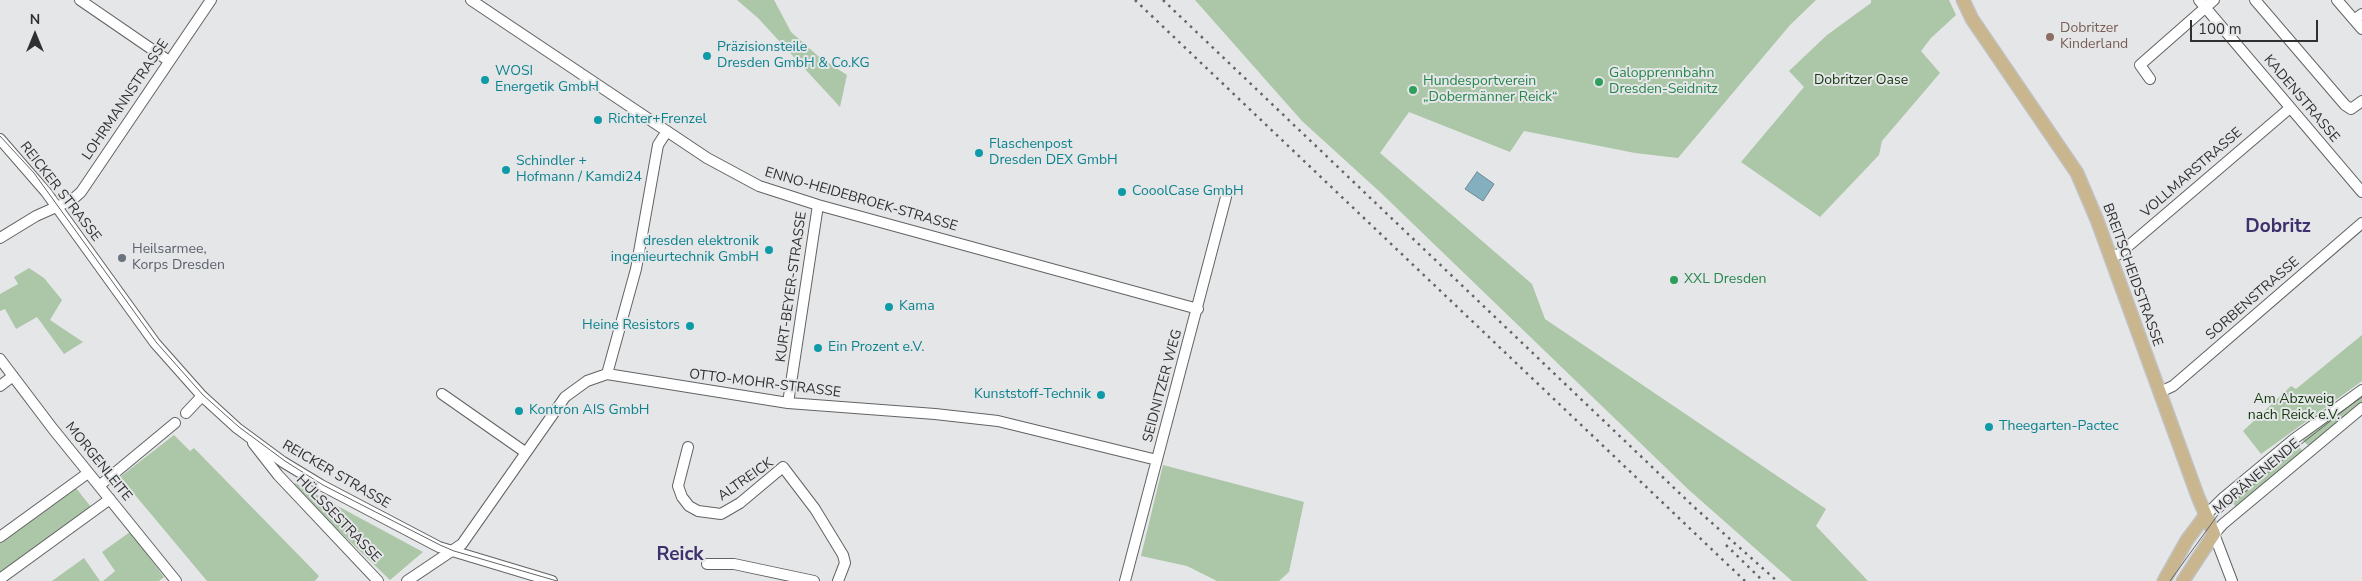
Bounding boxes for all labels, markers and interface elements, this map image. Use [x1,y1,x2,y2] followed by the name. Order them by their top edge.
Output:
[10,10,60,60] north arrow
[30,10,40,29] text: N
[2192,10,2320,42] scale bar
[2198,19,2242,39] text: 100 m
[2060,21,2128,54] place label: Dobritzer Kinderland
[2044,31,2056,43] marker: Dobritzer Kinderland
[79,36,173,164] street label: LOHRMANNSTRASSE
[717,40,870,72] place label: Präzisionsteile Dresden GmbH & Co.KG
[701,50,713,62] marker: Präzisionsteile Dresden GmbH & Co.KG
[2260,52,2342,146] street label: KADENSTRASSE
[495,64,599,96] place label: WOSI Energetik GmbH
[1609,66,1718,98] place label: Galopprennbahn Dresden-Seidnitz
[1814,73,1908,89] park label: Dobritzer Oase
[479,74,491,86] marker: WOSI Energetik GmbH
[1423,74,1557,106] place label: Hundesportverein „Dobermänner Reick“
[1593,76,1605,88] marker: Galopprennbahn Dresden-Seidnitz
[1407,84,1419,96] marker: Hundesportverein „Dobermänner Reick“
[608,112,707,128] place label: Richter+Frenzel
[592,114,604,126] marker: Richter+Frenzel
[2138,125,2246,221] street label: VOLLMARSTRASSE
[989,137,1118,170] place label: Flaschenpost Dresden DEX GmbH
[16,139,104,245] street label: REICKER STRASSE
[973,147,985,159] marker: Flaschenpost Dresden DEX GmbH
[516,154,642,186] place label: Schindler + Hofmann / Kamdi24
[500,164,512,176] marker: Schindler + Hofmann / Kamdi24
[763,164,959,236] street label: ENNO-HEIDEBROEK-STRASSE
[1132,184,1244,200] place label: CooolCase GmbH
[1116,186,1128,198] marker: CooolCase GmbH
[2098,201,2166,349] street label: BREITSCHEIDSTRASSE
[773,210,811,364] street label: KURT-BEYER-STRASSE
[2245,216,2311,238] district label: Dobritz
[611,234,759,266] place label: dresden elektronik ingenieurtechnik GmbH
[132,242,225,274] place label: Heilsarmee, Korps Dresden
[763,244,775,256] marker: dresden elektronik ingenieurtechnik GmbH
[116,252,128,264] marker: Heilsarmee, Korps Dresden
[2203,254,2303,344] street label: SORBENSTRASSE
[1684,272,1766,288] place label: XXL Dresden
[1668,274,1680,286] marker: XXL Dresden
[899,299,935,315] place label: Kama
[883,301,895,313] marker: Kama
[582,318,680,334] place label: Heine Resistors
[684,320,696,332] marker: Heine Resistors
[1140,328,1186,444] street label: SEIDNITZER WEG
[828,340,925,356] place label: Ein Prozent e.V.
[812,342,824,354] marker: Ein Prozent e.V.
[688,366,842,402] street label: OTTO-MOHR-STRASSE
[974,387,1091,403] place label: Kunststoff-Technik
[1095,389,1107,401] marker: Kunststoff-Technik
[2248,392,2340,424] park label: Am Abzweig nach Reick e.V.
[529,403,649,419] place label: Kontron AIS GmbH
[513,405,525,417] marker: Kontron AIS GmbH
[61,419,135,505] street label: MORGENLEITE
[1999,419,2119,435] place label: Theegarten-Pactec
[1983,421,1995,433] marker: Theegarten-Pactec
[2210,436,2304,518] street label: MORÄNENENDE
[279,437,393,513] street label: REICKER STRASSE
[715,455,777,505] street label: ALTREICK
[292,472,384,566] street label: HÜLSSESTRASSE
[656,544,704,566] district label: Reick

